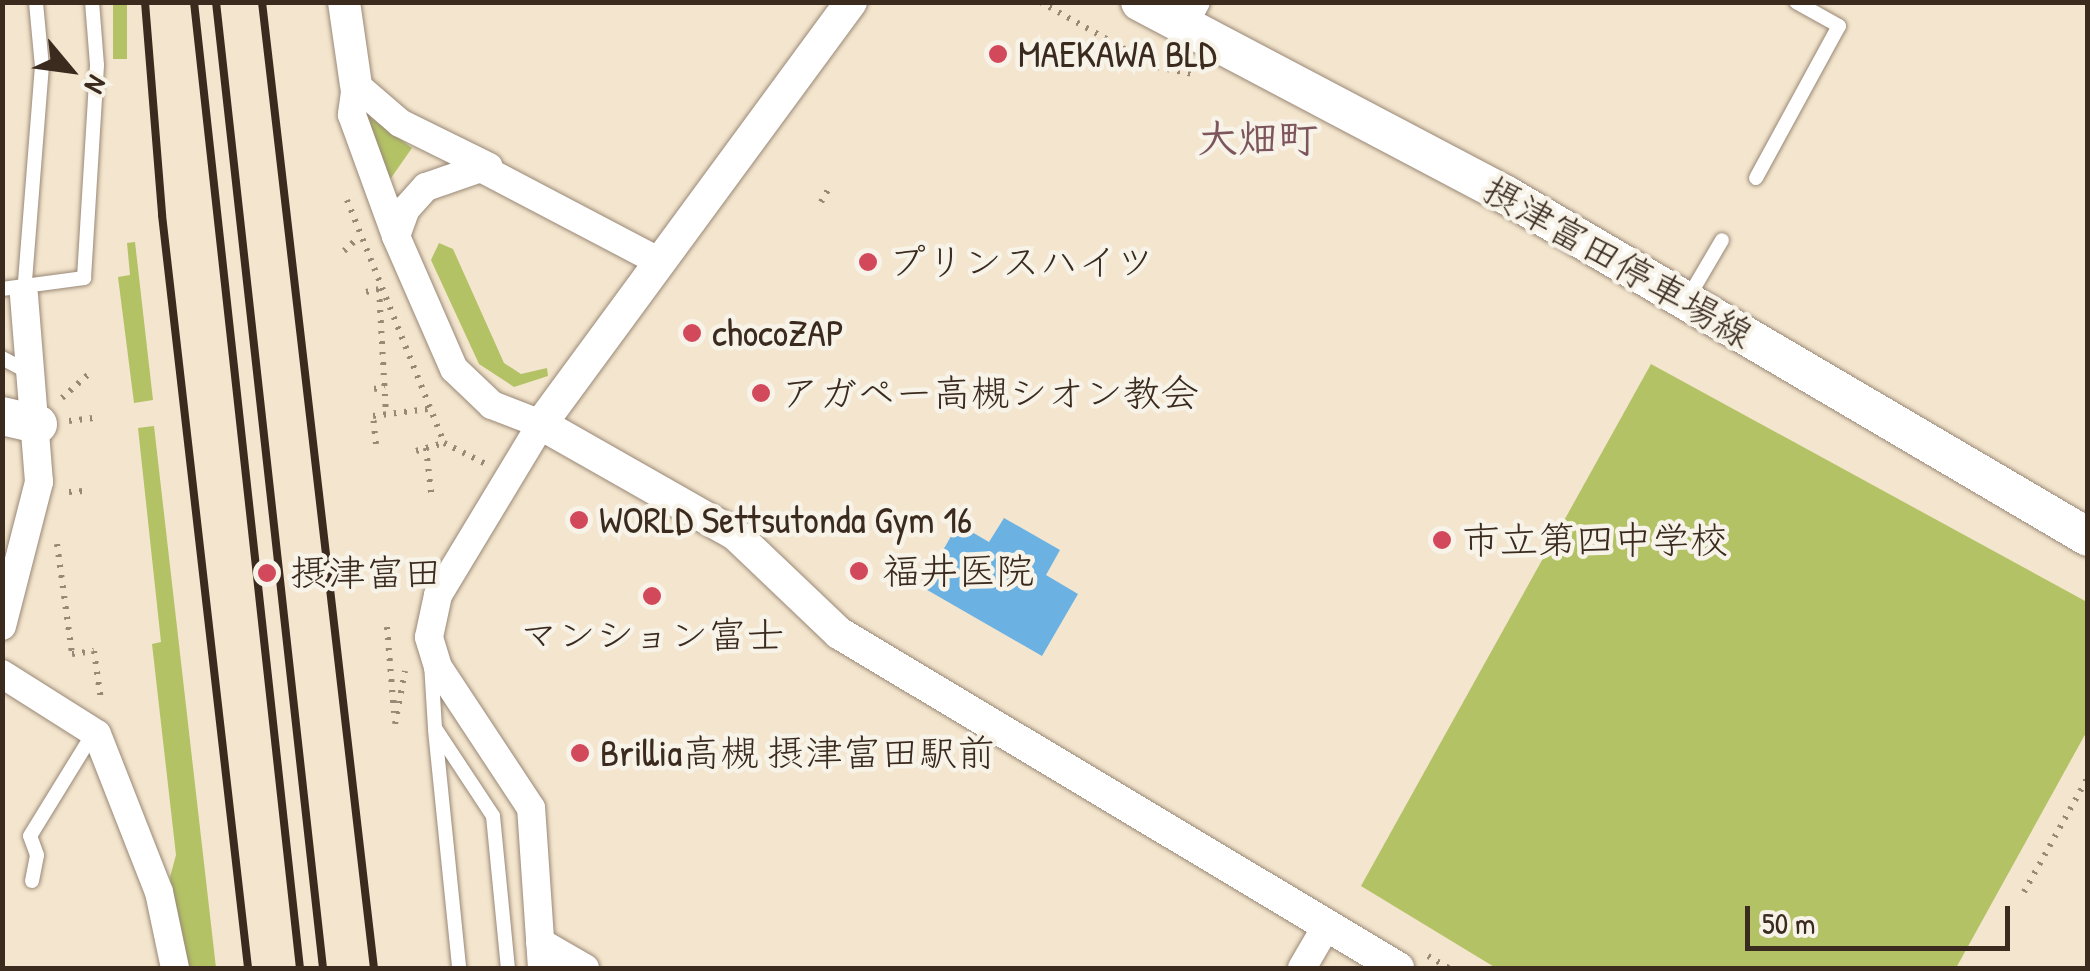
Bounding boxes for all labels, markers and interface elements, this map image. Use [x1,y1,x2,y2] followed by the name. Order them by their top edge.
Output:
[20,20,120,120] north arrow
[1018,31,1217,77] place label: MAEKAWA BLD
[987,43,1009,65] marker: MAEKAWA BLD
[76,69,116,100] text: N
[1198,113,1318,161] district label: 大畑町
[1475,166,1761,358] street label: 摂津富田停車場線
[888,239,1154,285] place label: プリンスハイツ
[857,251,879,273] marker: プリンスハイツ
[712,310,844,356] place label: chocoZAP
[681,322,703,344] marker: chocoZAP
[781,370,1199,416] place label: アガペー高槻シオン教会
[750,382,772,404] marker: アガペー高槻シオン教会
[599,497,972,543] place label: WORLD Settsutonda Gym 16
[568,509,590,531] marker: WORLD Settsutonda Gym 16
[1462,517,1728,563] place label: 市立第四中学校
[1431,529,1453,551] marker: 市立第四中学校
[882,548,1034,594] place label: 福井医院
[290,550,442,596] place label: 摂津富田
[846,558,872,584] marker: 福井医院
[254,560,280,586] marker: 摂津富田
[641,585,663,607] marker: マンション富士
[519,612,785,658] place label: マンション富士
[600,730,995,776] place label: Brillia高槻 摂津富田駅前
[569,742,591,764] marker: Brillia高槻 摂津富田駅前
[1750,886,2015,948] scale bar
[1762,903,1815,943] text: 50 m

